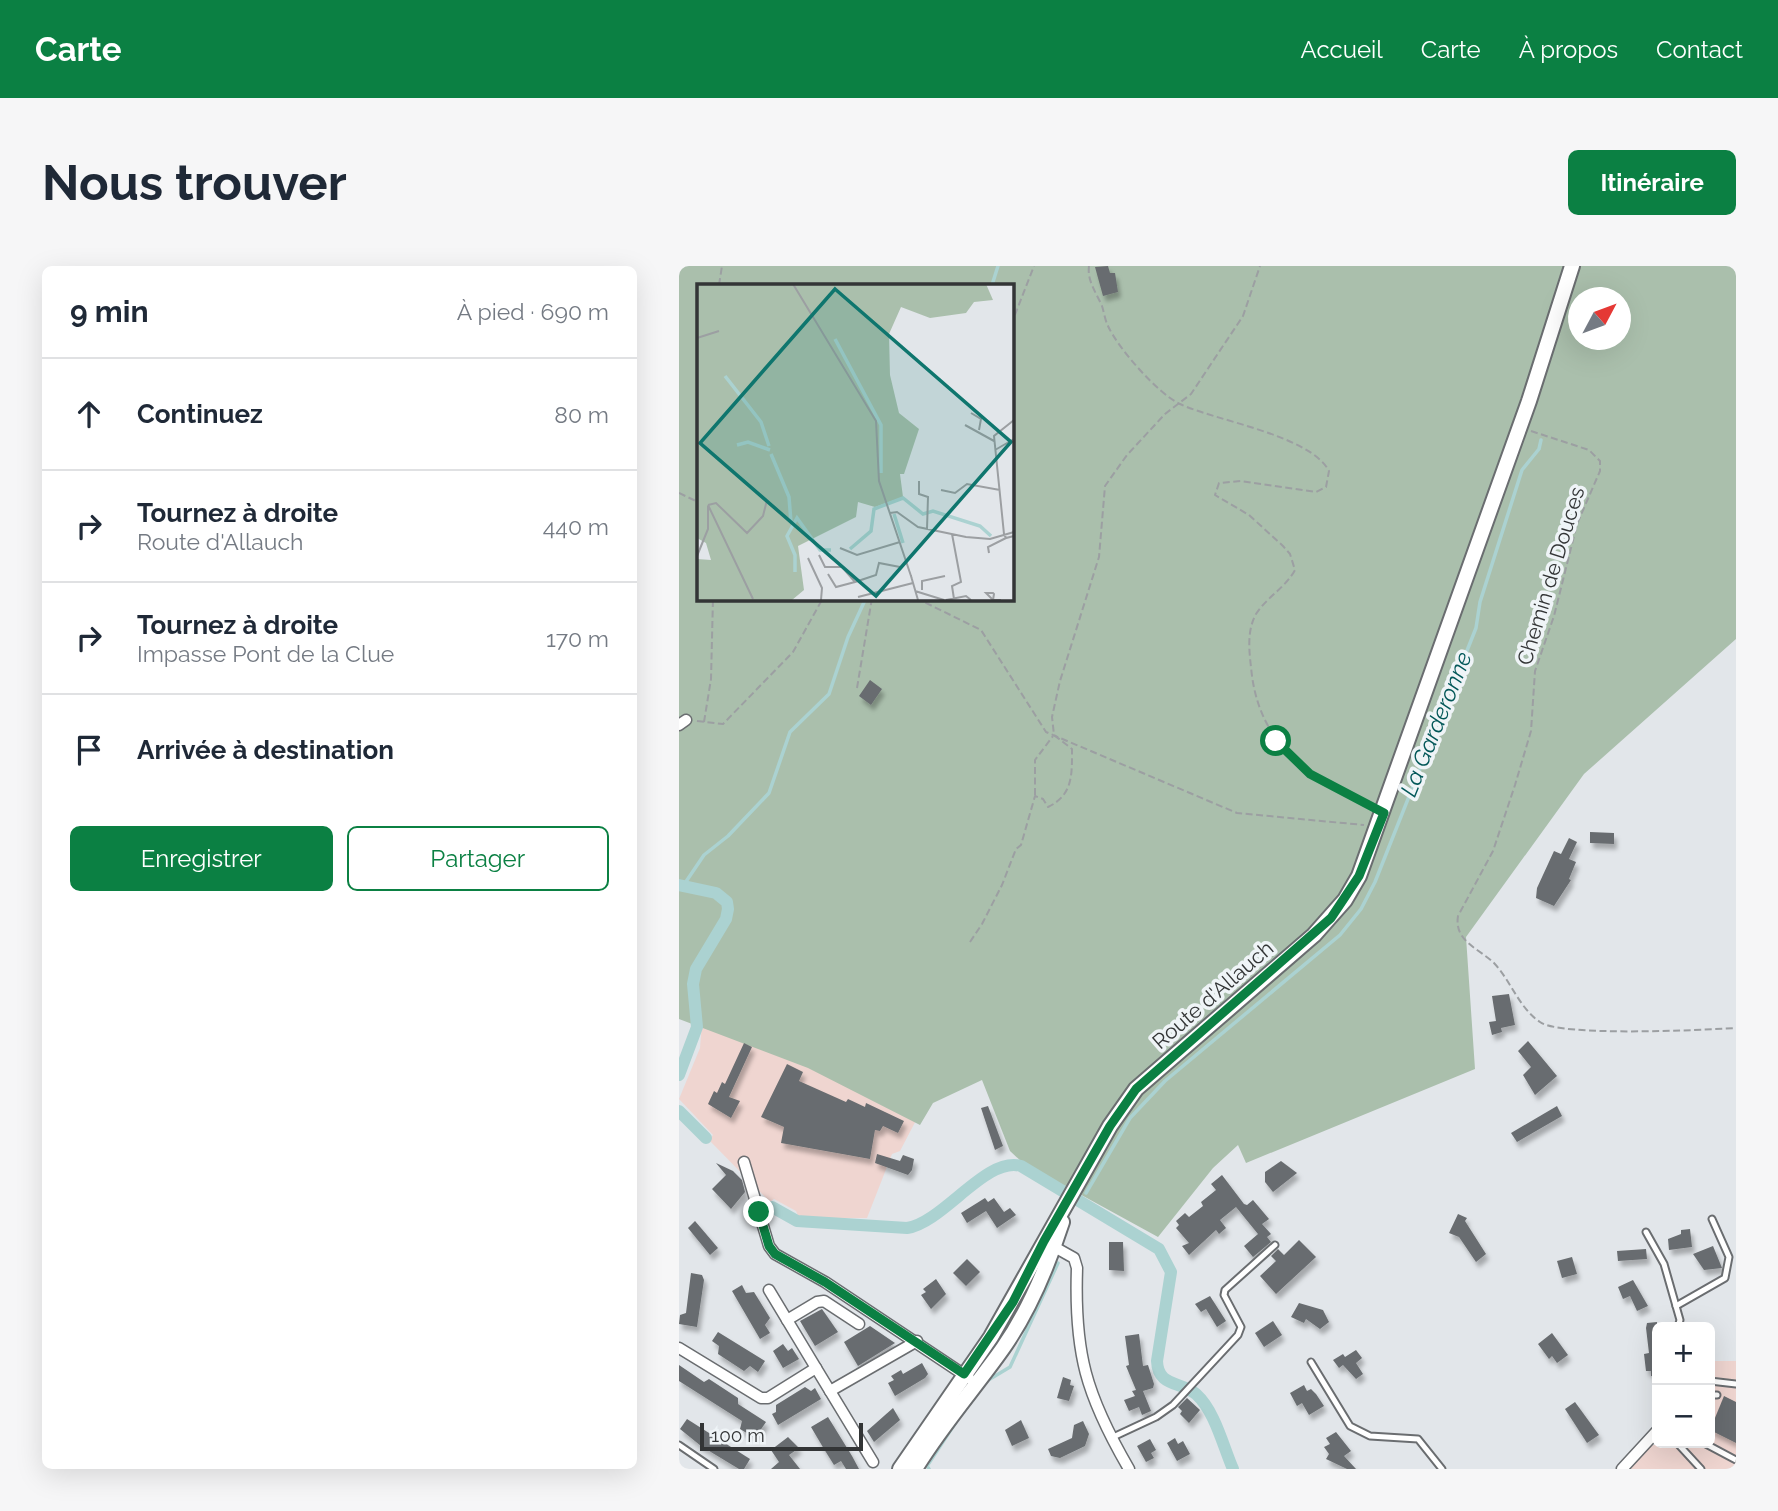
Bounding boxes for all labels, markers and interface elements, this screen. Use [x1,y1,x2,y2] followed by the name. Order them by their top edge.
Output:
[35,30,122,69] text: Carte
[1301,35,1383,64] text: Accueil
[1421,35,1481,64] text: Carte
[1519,35,1618,64] text: À propos
[1656,35,1743,64] text: Contact
[1568,150,1736,215] button: Itinéraire
[42,154,347,211] text: Nous trouver
[697,284,1013,600] inset map
[1568,287,1631,350] north arrow
[70,294,149,329] text: 9 min
[457,298,609,325] text: À pied · 690 m
[70,395,108,433] icon: ahead
[137,399,263,429] text: Continuez
[554,401,609,428] text: 80 m
[1512,484,1590,668] street label: Chemin de Douces
[137,498,338,528] text: Tournez à droite
[70,507,108,545] icon: right
[543,513,609,540] text: 440 m
[137,528,304,555] text: Route d'Allauch
[137,610,338,640] text: Tournez à droite
[70,619,108,657] icon: right
[546,625,609,652] text: 170 m
[137,640,394,667] text: Impasse Pont de la Clue
[1394,647,1477,800] water label: La Garderonne
[1260,725,1291,756] route start
[70,731,108,769] icon: arrive
[137,735,394,765] text: Arrivée à destination
[70,826,333,891] button: Enregistrer
[347,826,609,891] button: Partager
[1147,935,1278,1054] street label: Route d'Allauch
[743,1196,774,1227] route end
[1652,1322,1715,1448] map controls
[1652,1322,1715,1385] button: +
[1652,1385,1715,1448] button: −
[700,1420,863,1452] scale bar
[711,1424,765,1446] text: 100 m

